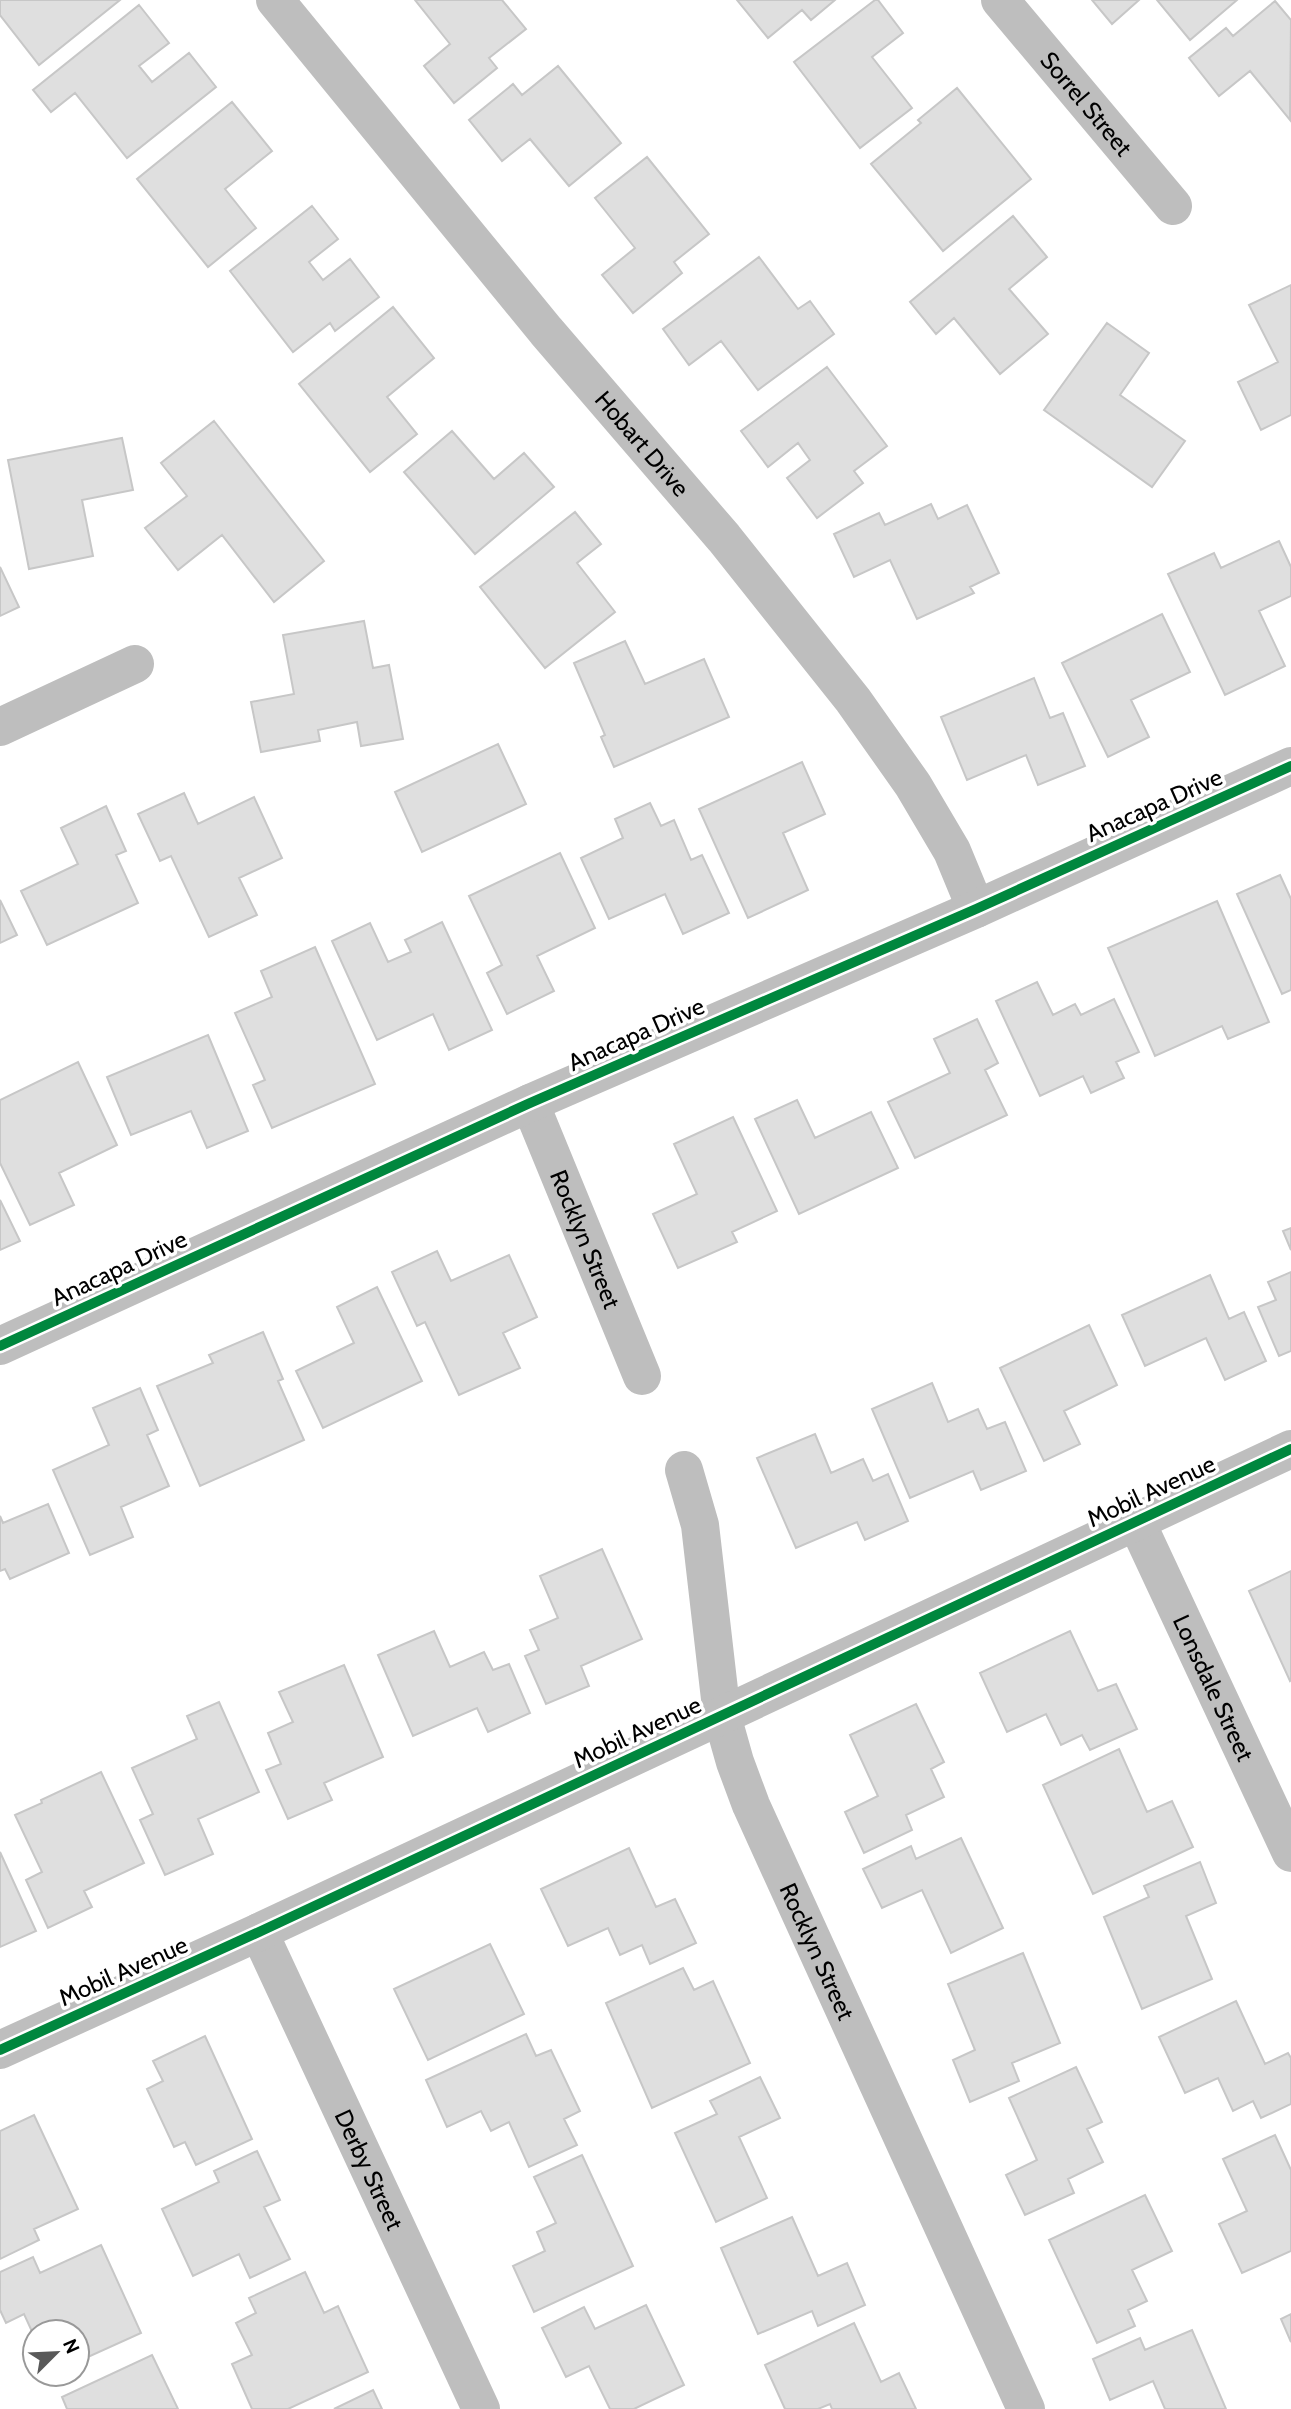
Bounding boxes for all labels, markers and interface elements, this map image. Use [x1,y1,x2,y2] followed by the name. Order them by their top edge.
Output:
[1035,45,1139,161] street label: Sorrel Street
[589,385,696,502] street label: Hobart Drive
[1081,762,1227,848] street label: Anacapa Drive
[563,991,709,1077] street label: Anacapa Drive
[544,1165,627,1313] street label: Rocklyn Street
[47,1224,191,1312] street label: Anacapa Drive
[1082,1449,1220,1533] street label: Mobil Avenue
[1167,1610,1260,1766] street label: Lonsdale Street
[568,1690,706,1774] street label: Mobil Avenue
[774,1878,861,2024] street label: Rocklyn Street
[54,1930,192,2012] street label: Mobil Avenue
[329,2105,410,2234] street label: Derby Street
[21,2318,91,2388] north arrow
[58,2335,84,2357] text: N

